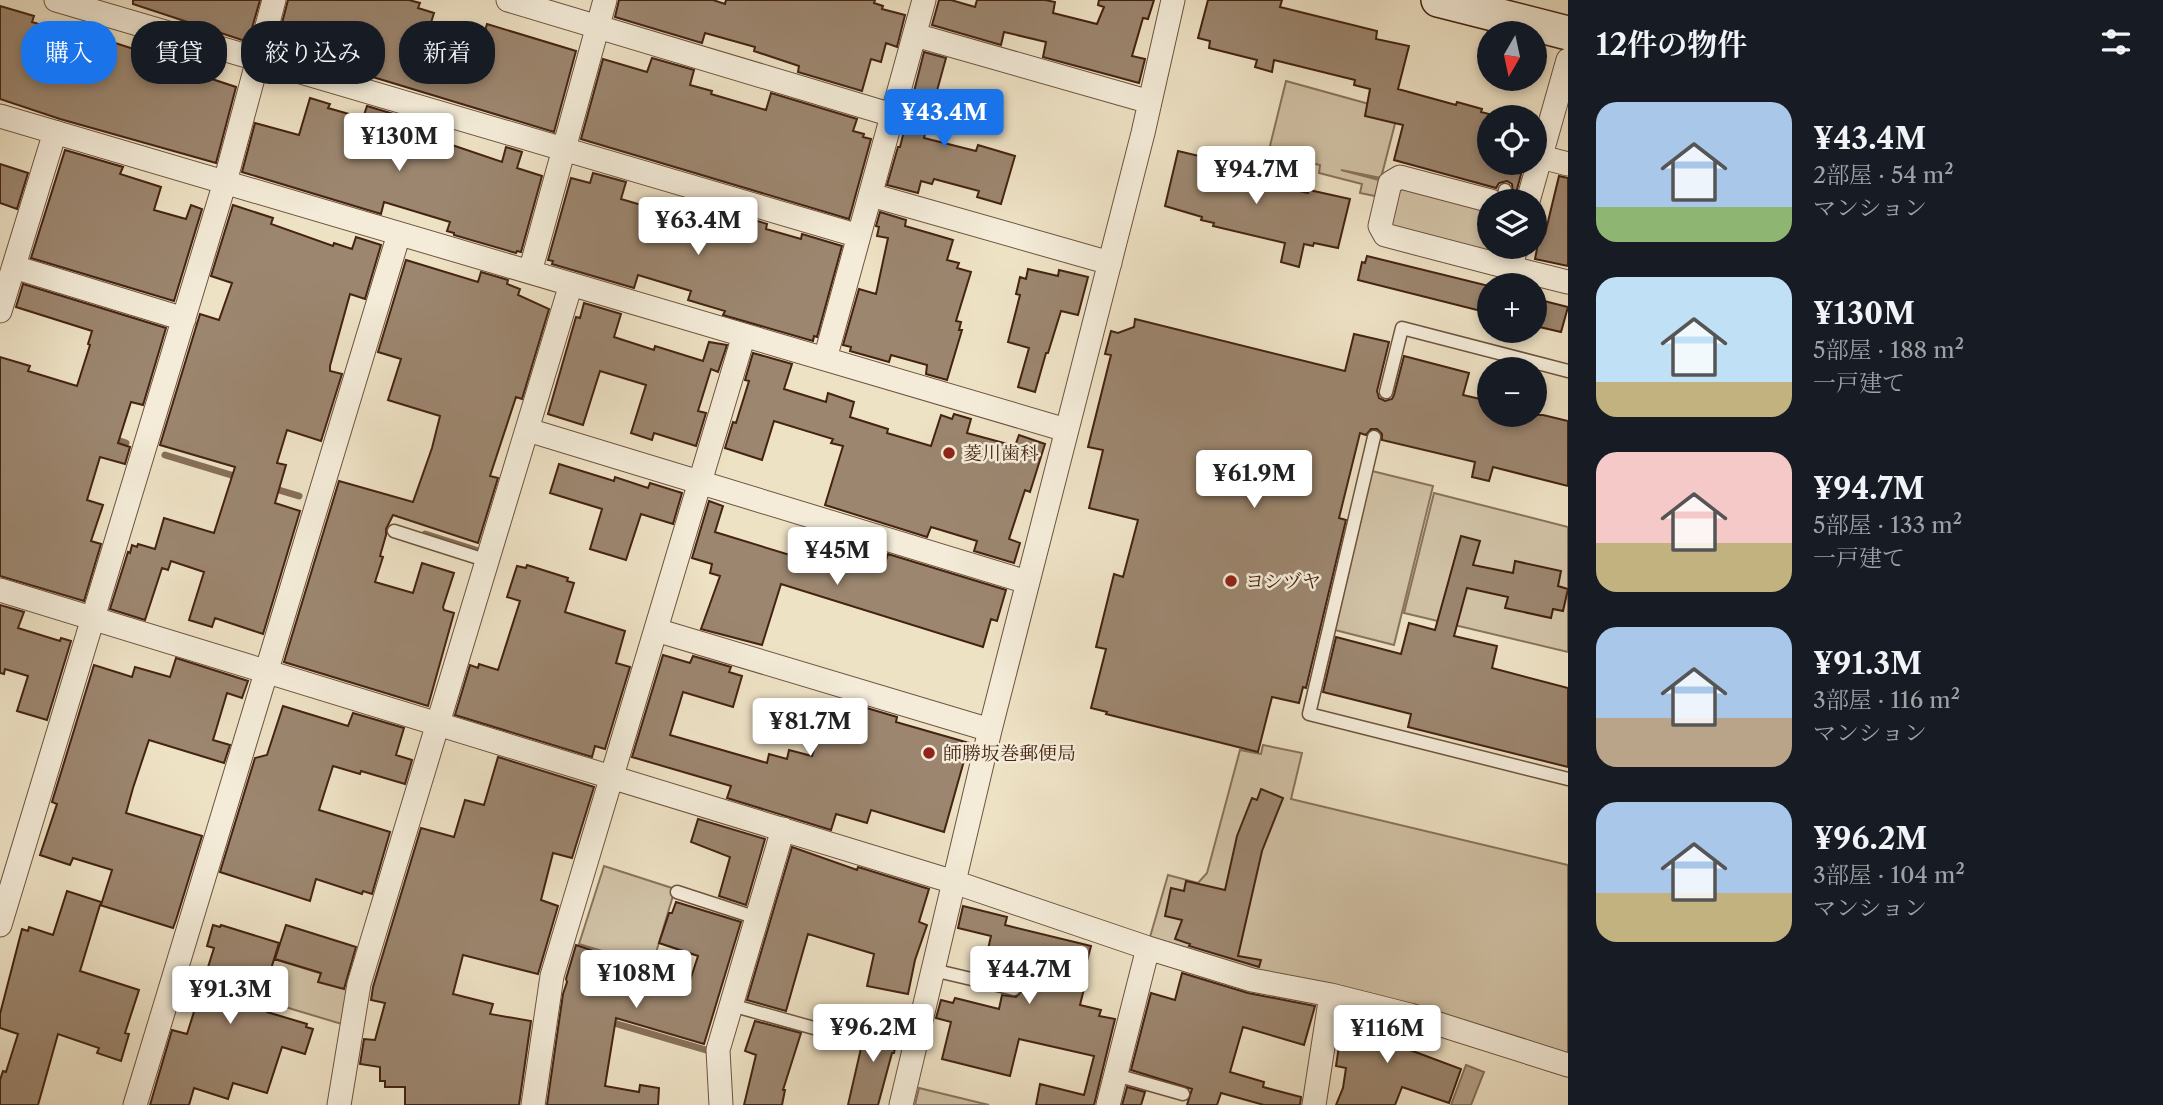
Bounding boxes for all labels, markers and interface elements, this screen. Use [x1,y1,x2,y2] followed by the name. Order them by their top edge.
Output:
[21,21,117,84] chip: 購入
[131,21,227,84] chip: 賃貸
[241,21,385,84] chip: 絞り込み
[399,21,495,84] chip: 新着
[1477,21,1547,91] north arrow
[1477,21,1547,427] map controls
[2097,23,2135,61] icon: filters
[1596,26,1747,63] text: 12件の物件
[887,90,1001,149] pin: ¥43.4M
[901,98,987,126] text: ¥43.4M
[1477,105,1547,175] button: locate
[350,114,448,173] pin: ¥130M
[1813,120,1926,157] text: ¥43.4M
[360,122,438,150] text: ¥130M
[1652,130,1736,214] icon: home
[1199,146,1313,206] pin: ¥94.7M
[1213,155,1299,183] text: ¥94.7M
[1813,161,1954,189] text: 2部屋 · 54 m²
[1477,189,1547,259] button: layers
[1813,194,1927,222] text: マンション
[641,198,755,257] pin: ¥63.4M
[655,206,741,234] text: ¥63.4M
[1477,273,1547,343] button: +
[1813,295,1915,332] text: ¥130M
[1652,305,1736,389] icon: home
[1813,336,1964,364] text: 5部屋 · 188 m²
[1477,357,1547,427] button: −
[1813,369,1905,397] text: 一戸建て
[963,442,1039,465] place label: 菱川歯科
[941,445,957,461] marker: 菱川歯科
[1197,450,1311,510] pin: ¥61.9M
[1212,459,1296,487] text: ¥61.9M
[1813,470,1925,507] text: ¥94.7M
[1652,480,1736,564] icon: home
[1813,511,1962,539] text: 5部屋 · 133 m²
[796,528,878,587] pin: ¥45M
[804,536,870,564] text: ¥45M
[1813,544,1905,572] text: 一戸建て
[1245,570,1321,593] place label: ヨシヅヤ
[1223,573,1239,589] marker: ヨシヅヤ
[1813,645,1922,682] text: ¥91.3M
[1652,655,1736,739] icon: home
[1813,686,1960,714] text: 3部屋 · 116 m²
[753,698,867,758] pin: ¥81.7M
[769,707,851,735] text: ¥81.7M
[1813,719,1927,747] text: マンション
[943,742,1076,765] place label: 師勝坂巻郵便局
[921,745,937,761] marker: 師勝坂巻郵便局
[1813,820,1927,857] text: ¥96.2M
[1652,830,1736,914] icon: home
[1813,861,1965,889] text: 3部屋 · 104 m²
[1813,894,1927,922] text: マンション
[972,946,1086,1006] pin: ¥44.7M
[587,950,685,1010] pin: ¥108M
[986,955,1072,983] text: ¥44.7M
[596,959,676,987] text: ¥108M
[173,967,287,1026] pin: ¥91.3M
[188,975,272,1003] text: ¥91.3M
[816,1004,930,1064] pin: ¥96.2M
[1338,1006,1436,1065] pin: ¥116M
[829,1013,917,1041] text: ¥96.2M
[1350,1014,1424,1042] text: ¥116M

